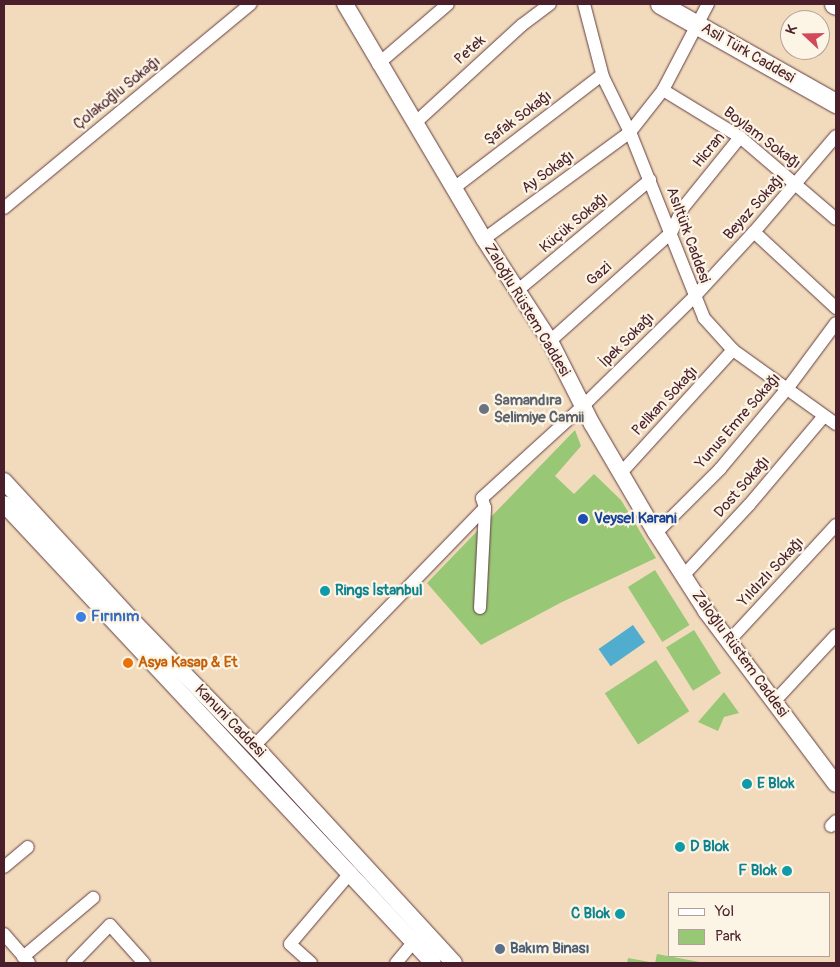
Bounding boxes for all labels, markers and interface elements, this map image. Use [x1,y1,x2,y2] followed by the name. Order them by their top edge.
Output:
[780,10,830,60] north arrow
[698,19,798,87] street label: Asil Türk Caddesi
[782,23,801,37] text: K
[451,31,489,69] street label: Petek
[70,53,164,133] street label: Çolakoğlu Sokağı
[481,87,555,149] street label: Şafak Sokağı
[720,103,804,173] street label: Boylam Sokağı
[689,129,729,171] street label: Hicran
[518,147,578,197] street label: Ay Sokağı
[720,170,788,244] street label: Beyaz Sokağı
[662,185,714,285] street label: Asıltürk Caddesi
[536,189,612,257] street label: Küçük Sokağı
[480,240,574,380] street label: Zaloğlu Rüstem Caddesi
[583,258,615,290] street label: Gazi
[596,309,658,371] street label: İpek Sokağı
[628,363,702,439] street label: Pelikan Sokağı
[692,370,784,472] street label: Yunus Emre Sokağı
[494,391,584,426] place label: Samandıra Selimiye Camii
[478,403,490,415] marker: Samandıra Selimiye Camii
[710,453,774,521] street label: Dost Sokağı
[594,510,677,528] place label: Veysel Karani
[576,512,590,526] marker: Veysel Karani
[734,534,808,610] street label: Yıldızlı Sokağı
[335,582,423,600] place label: Rings İstanbul
[319,585,331,597] marker: Rings İstanbul
[688,587,792,721] street label: Zaloğlu Rüstem Caddesi
[91,608,139,626] place label: Fırınım
[75,611,87,623] marker: Fırınım
[138,654,238,672] place label: Asya Kasap & Et
[122,657,134,669] marker: Asya Kasap & Et
[191,681,269,761] street label: Kanuni Caddesi
[757,775,794,793] place label: E Blok
[741,778,753,790] marker: E Blok
[690,838,729,856] place label: D Blok
[674,841,686,853] marker: D Blok
[738,862,777,880] place label: F Blok
[781,865,793,877] marker: F Blok
[668,892,830,957] legend
[715,902,734,921] text: Yol
[571,905,610,923] place label: C Blok
[614,908,626,920] marker: C Blok
[715,927,741,946] text: Park
[510,940,590,958] place label: Bakım Binası
[494,943,506,955] marker: Bakım Binası

